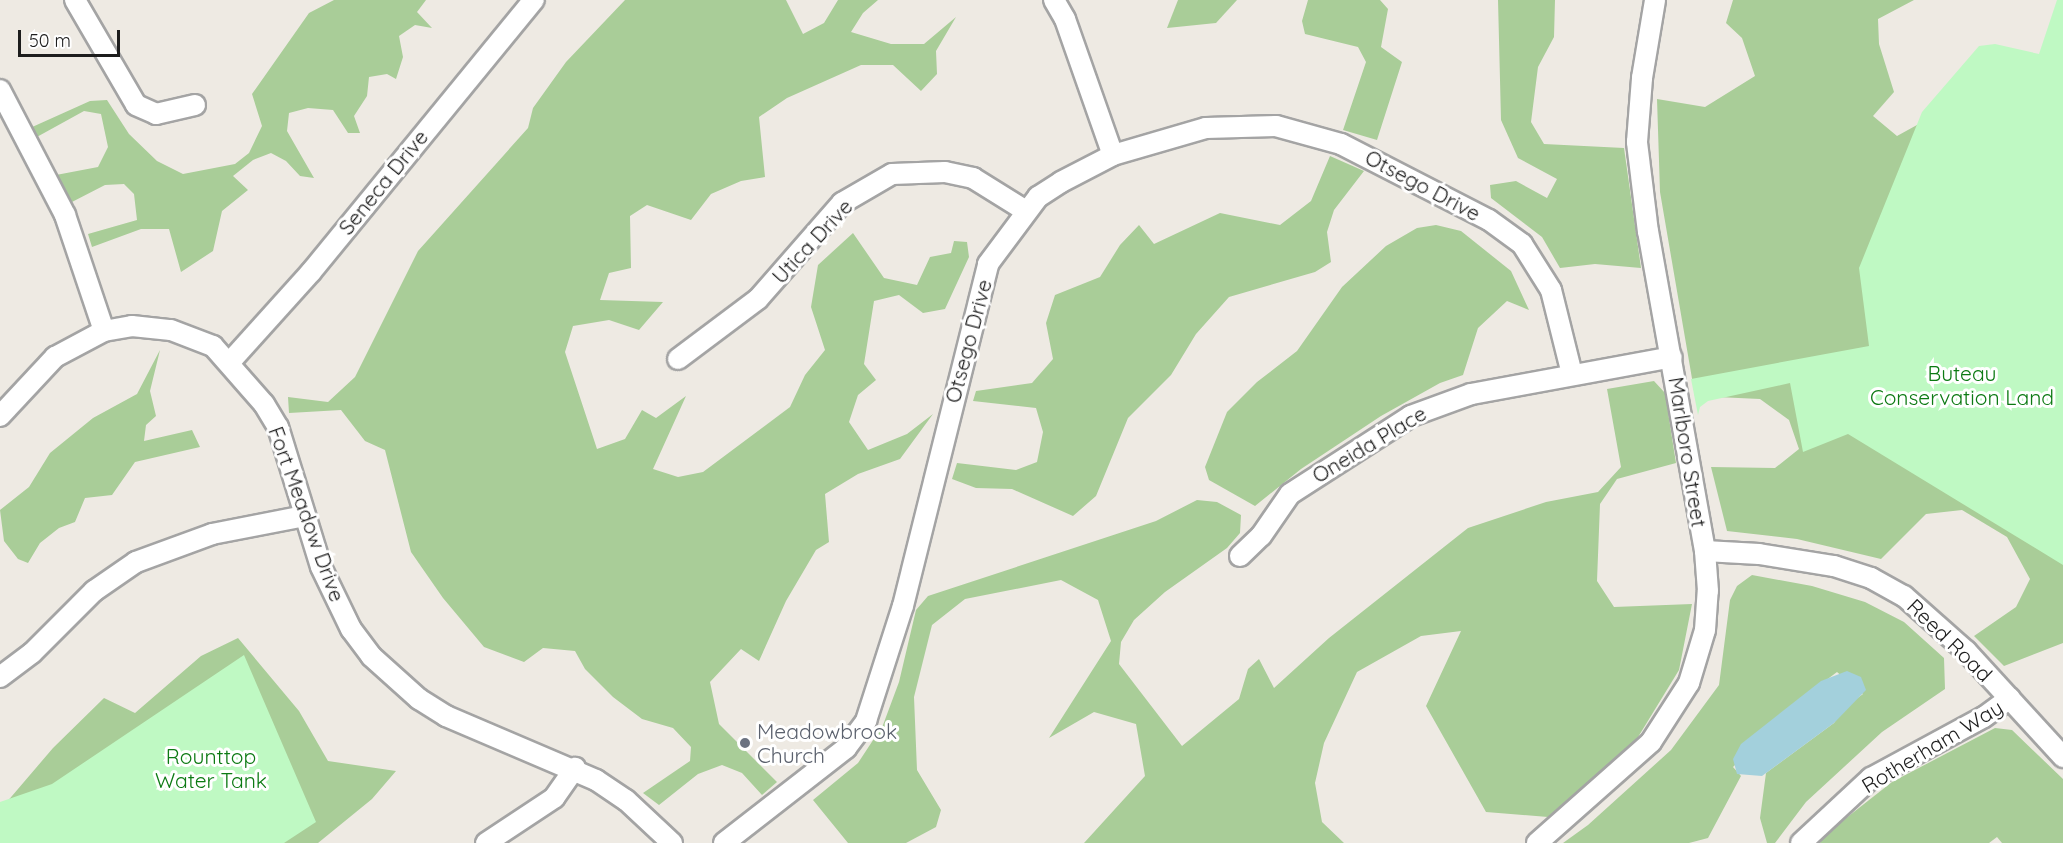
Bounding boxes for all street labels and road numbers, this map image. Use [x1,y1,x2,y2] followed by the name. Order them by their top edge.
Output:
[333,125,433,239] street label: Seneca Drive
[1361,144,1485,226] street label: Otsego Drive
[766,193,858,289] street label: Utica Drive
[939,276,997,406] street label: Otsego Drive
[1664,375,1712,529] street label: Marlboro Street
[1307,400,1431,488] street label: Oneida Place
[264,423,350,605] street label: Fort Meadow Drive
[1902,593,1998,687] street label: Reed Road
[1857,694,2007,798] street label: Rotherham Way

